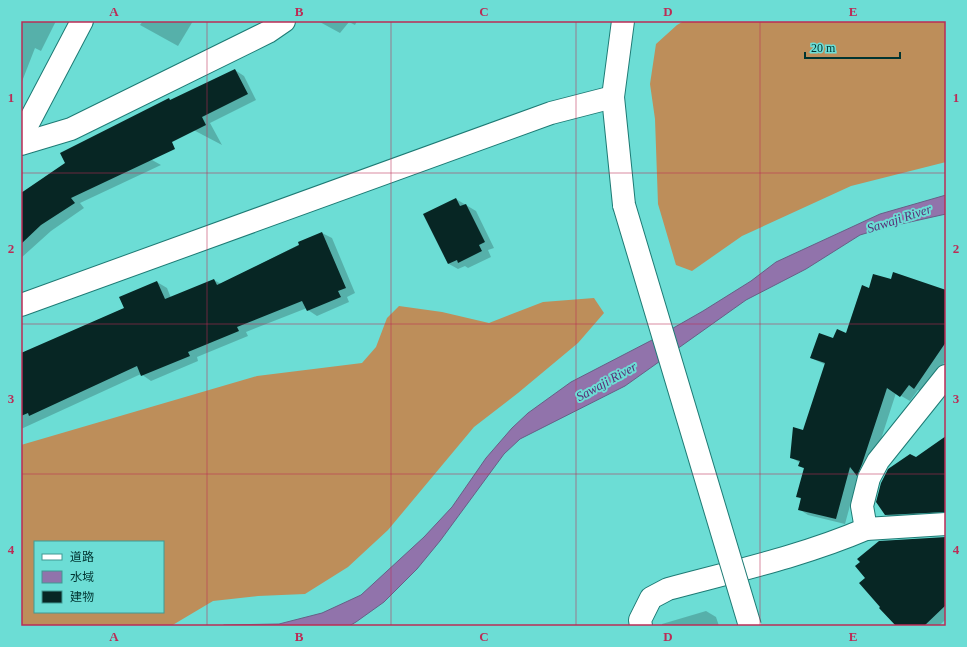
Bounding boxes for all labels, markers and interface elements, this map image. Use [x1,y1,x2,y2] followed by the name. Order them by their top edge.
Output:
[109,4,119,19] text: A
[295,4,304,19] text: B
[479,4,489,19] text: C
[663,4,673,19] text: D
[849,4,857,19] text: E
[805,34,900,60] scale bar
[811,41,836,55] text: 20 m
[8,90,14,105] text: 1
[953,90,959,105] text: 1
[865,201,934,236] water label: Sawaji River
[8,241,14,256] text: 2
[953,241,959,256] text: 2
[573,358,640,404] water label: Sawaji River
[8,391,15,406] text: 3
[953,391,960,406] text: 3
[34,541,164,613] legend
[8,542,15,557] text: 4
[953,542,960,557] text: 4
[70,550,94,564] text: 道路
[70,570,94,584] text: 水域
[70,590,94,604] text: 建物
[109,629,119,644] text: A
[295,629,304,644] text: B
[479,629,489,644] text: C
[663,629,673,644] text: D
[849,629,857,644] text: E

